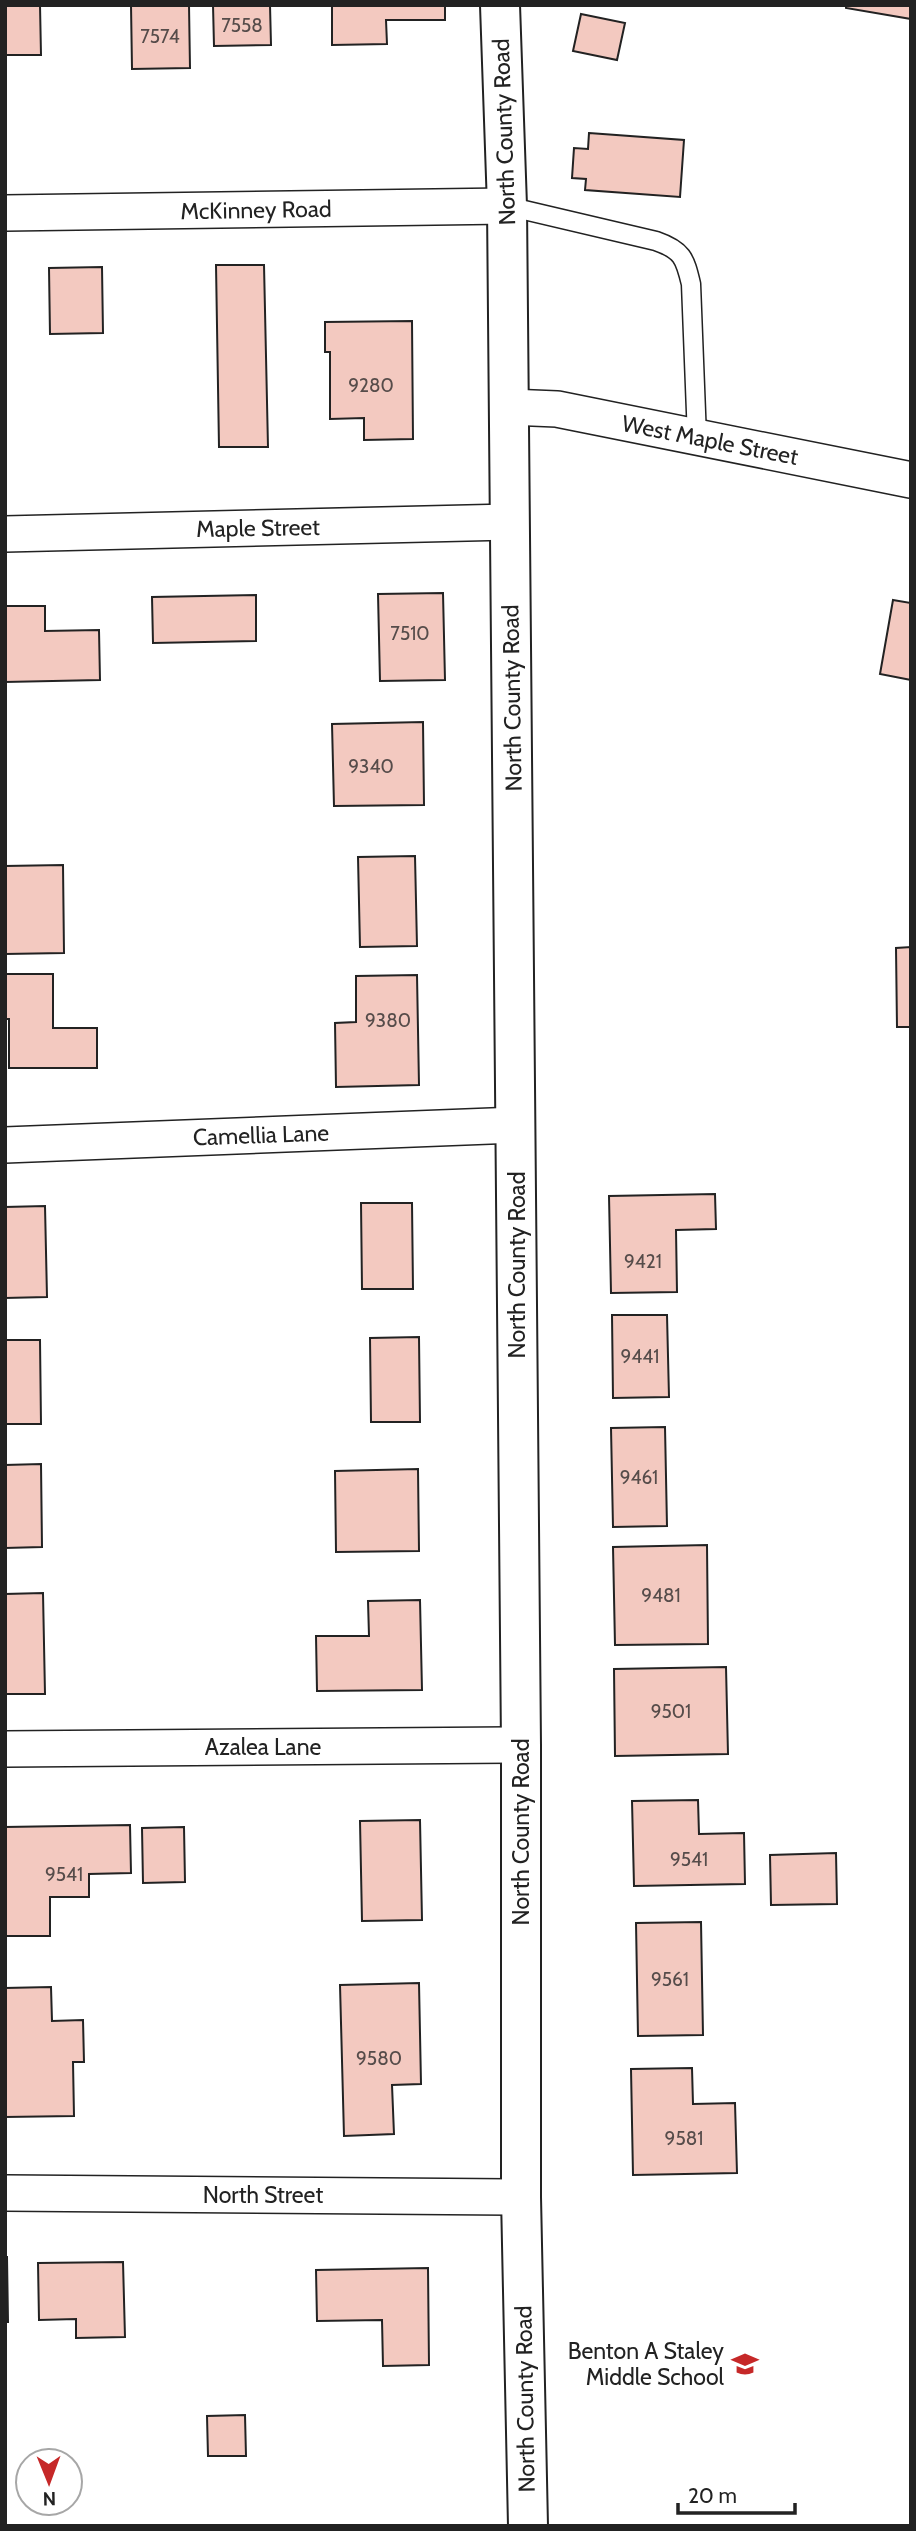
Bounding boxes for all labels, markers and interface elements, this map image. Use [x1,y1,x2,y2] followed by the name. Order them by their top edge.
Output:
[221,14,263,37] house number: 7558
[140,25,180,48] house number: 7574
[487,38,521,226] street label: North County Road
[180,195,332,225] street label: McKinney Road
[348,374,394,397] house number: 9280
[620,409,801,471] street label: West Maple Street
[196,513,320,543] street label: Maple Street
[496,604,528,792] street label: North County Road
[390,622,430,645] house number: 7510
[348,755,394,778] house number: 9340
[365,1009,411,1032] house number: 9380
[192,1119,330,1151] street label: Camellia Lane
[503,1172,531,1358] street label: North County Road
[624,1250,662,1273] house number: 9421
[621,1345,659,1368] house number: 9441
[620,1466,658,1489] house number: 9461
[641,1584,681,1607] house number: 9481
[651,1700,691,1723] house number: 9501
[205,1733,321,1761] street label: Azalea Lane
[507,1739,535,1925] street label: North County Road
[670,1848,708,1871] house number: 9541
[45,1863,83,1886] house number: 9541
[651,1968,689,1991] house number: 9561
[356,2047,402,2070] house number: 9580
[665,2127,703,2150] house number: 9581
[203,2181,323,2209] street label: North Street
[509,2305,541,2493] street label: North County Road
[568,2337,725,2391] place label: Benton A Staley Middle School
[730,2349,760,2379] school or university icon: Benton A Staley Middle School
[14,2447,84,2517] north arrow
[678,2472,795,2516] scale bar
[688,2483,737,2508] text: 20 m
[42,2487,56,2510] text: N

